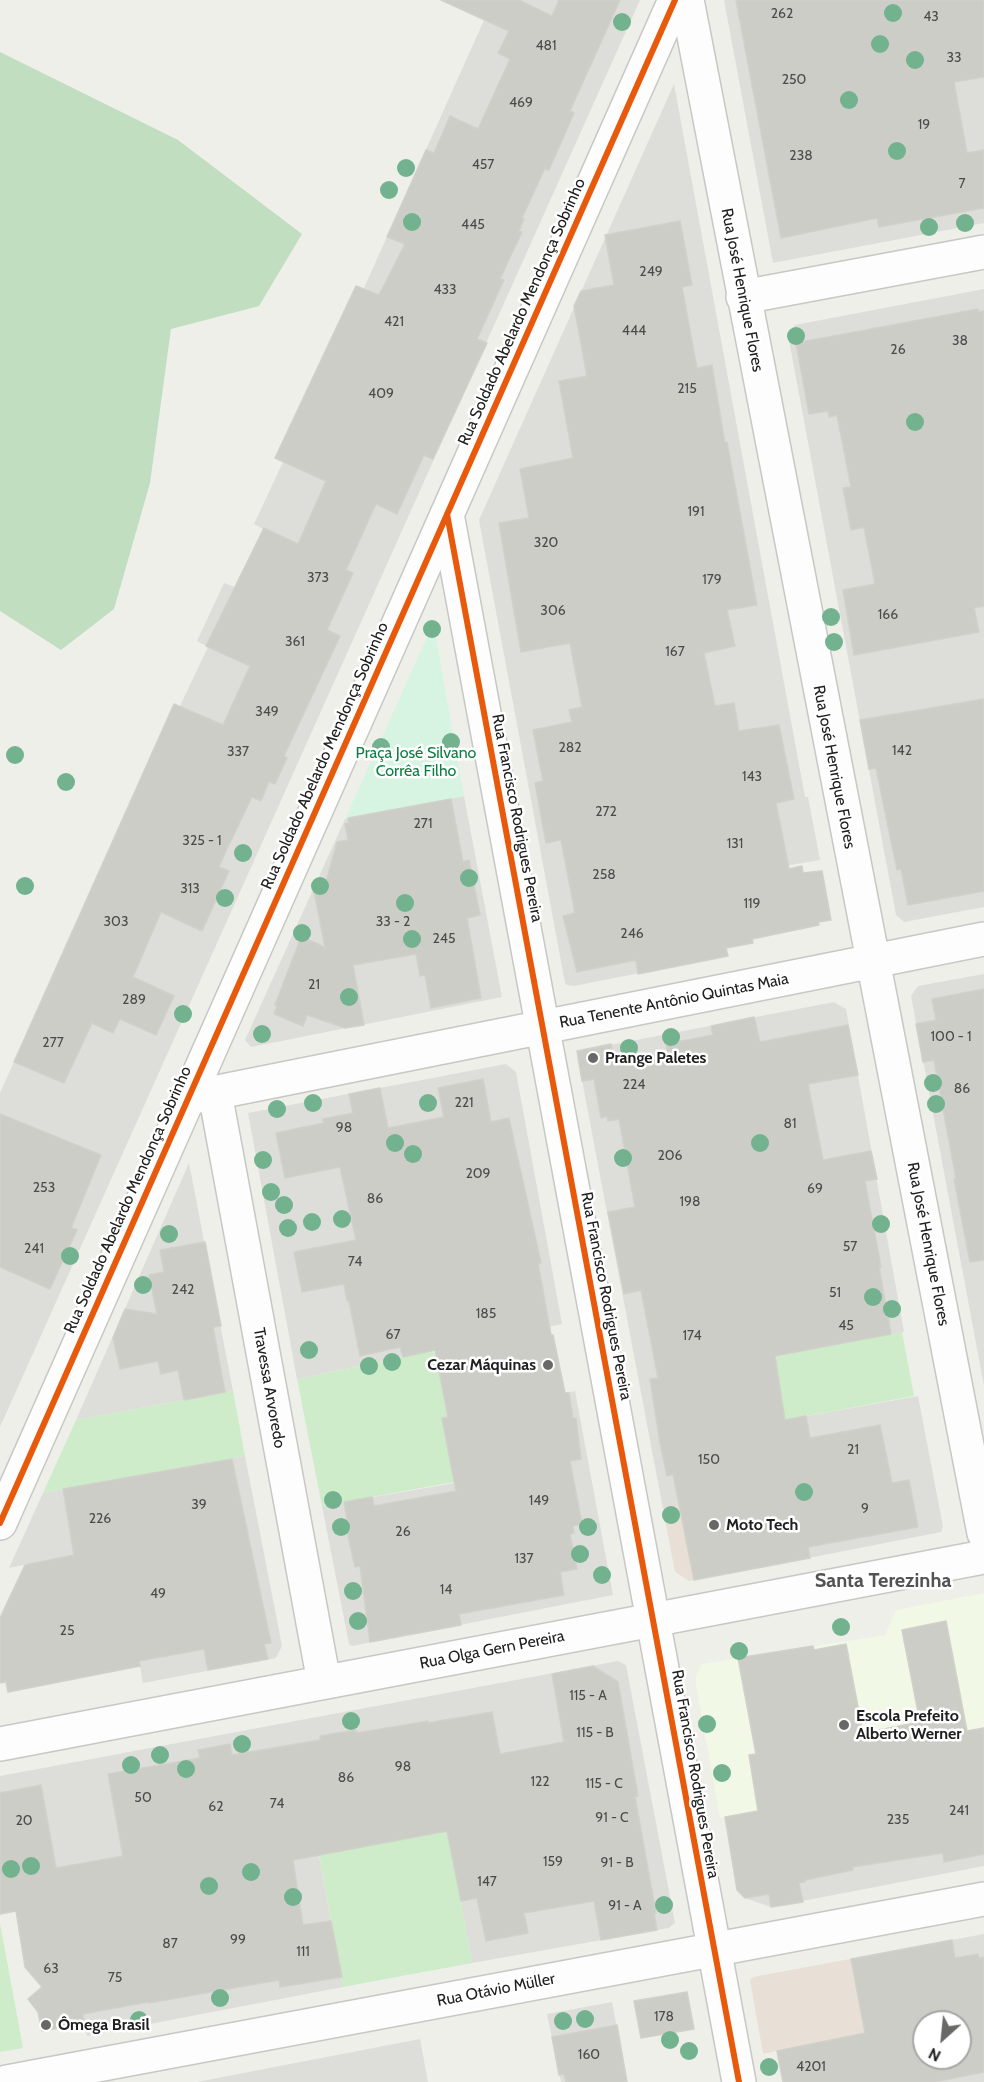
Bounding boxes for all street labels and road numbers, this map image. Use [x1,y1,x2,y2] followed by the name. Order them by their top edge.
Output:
[454,175,590,449] street label: Rua Soldado Abelardo Mendonça Sobrinho
[717,206,767,374] street label: Rua José Henrique Flores
[257,619,393,893] street label: Rua Soldado Abelardo Mendonça Sobrinho
[809,683,859,851] street label: Rua José Henrique Flores
[487,712,547,924] street label: Rua Francisco Rodrigues Pereira
[558,969,790,1033] street label: Rua Tenente Antônio Quintas Maia
[60,1063,196,1337] street label: Rua Soldado Abelardo Mendonça Sobrinho
[903,1160,953,1328] street label: Rua José Henrique Flores
[576,1190,636,1402] street label: Rua Francisco Rodrigues Pereira
[249,1326,289,1450] street label: Travessa Arvoredo
[418,1627,566,1673] street label: Rua Olga Gern Pereira
[667,1668,723,1880] street label: Rua Francisco Rodrigues Pereira
[435,1969,557,2011] street label: Rua Otávio Müller

